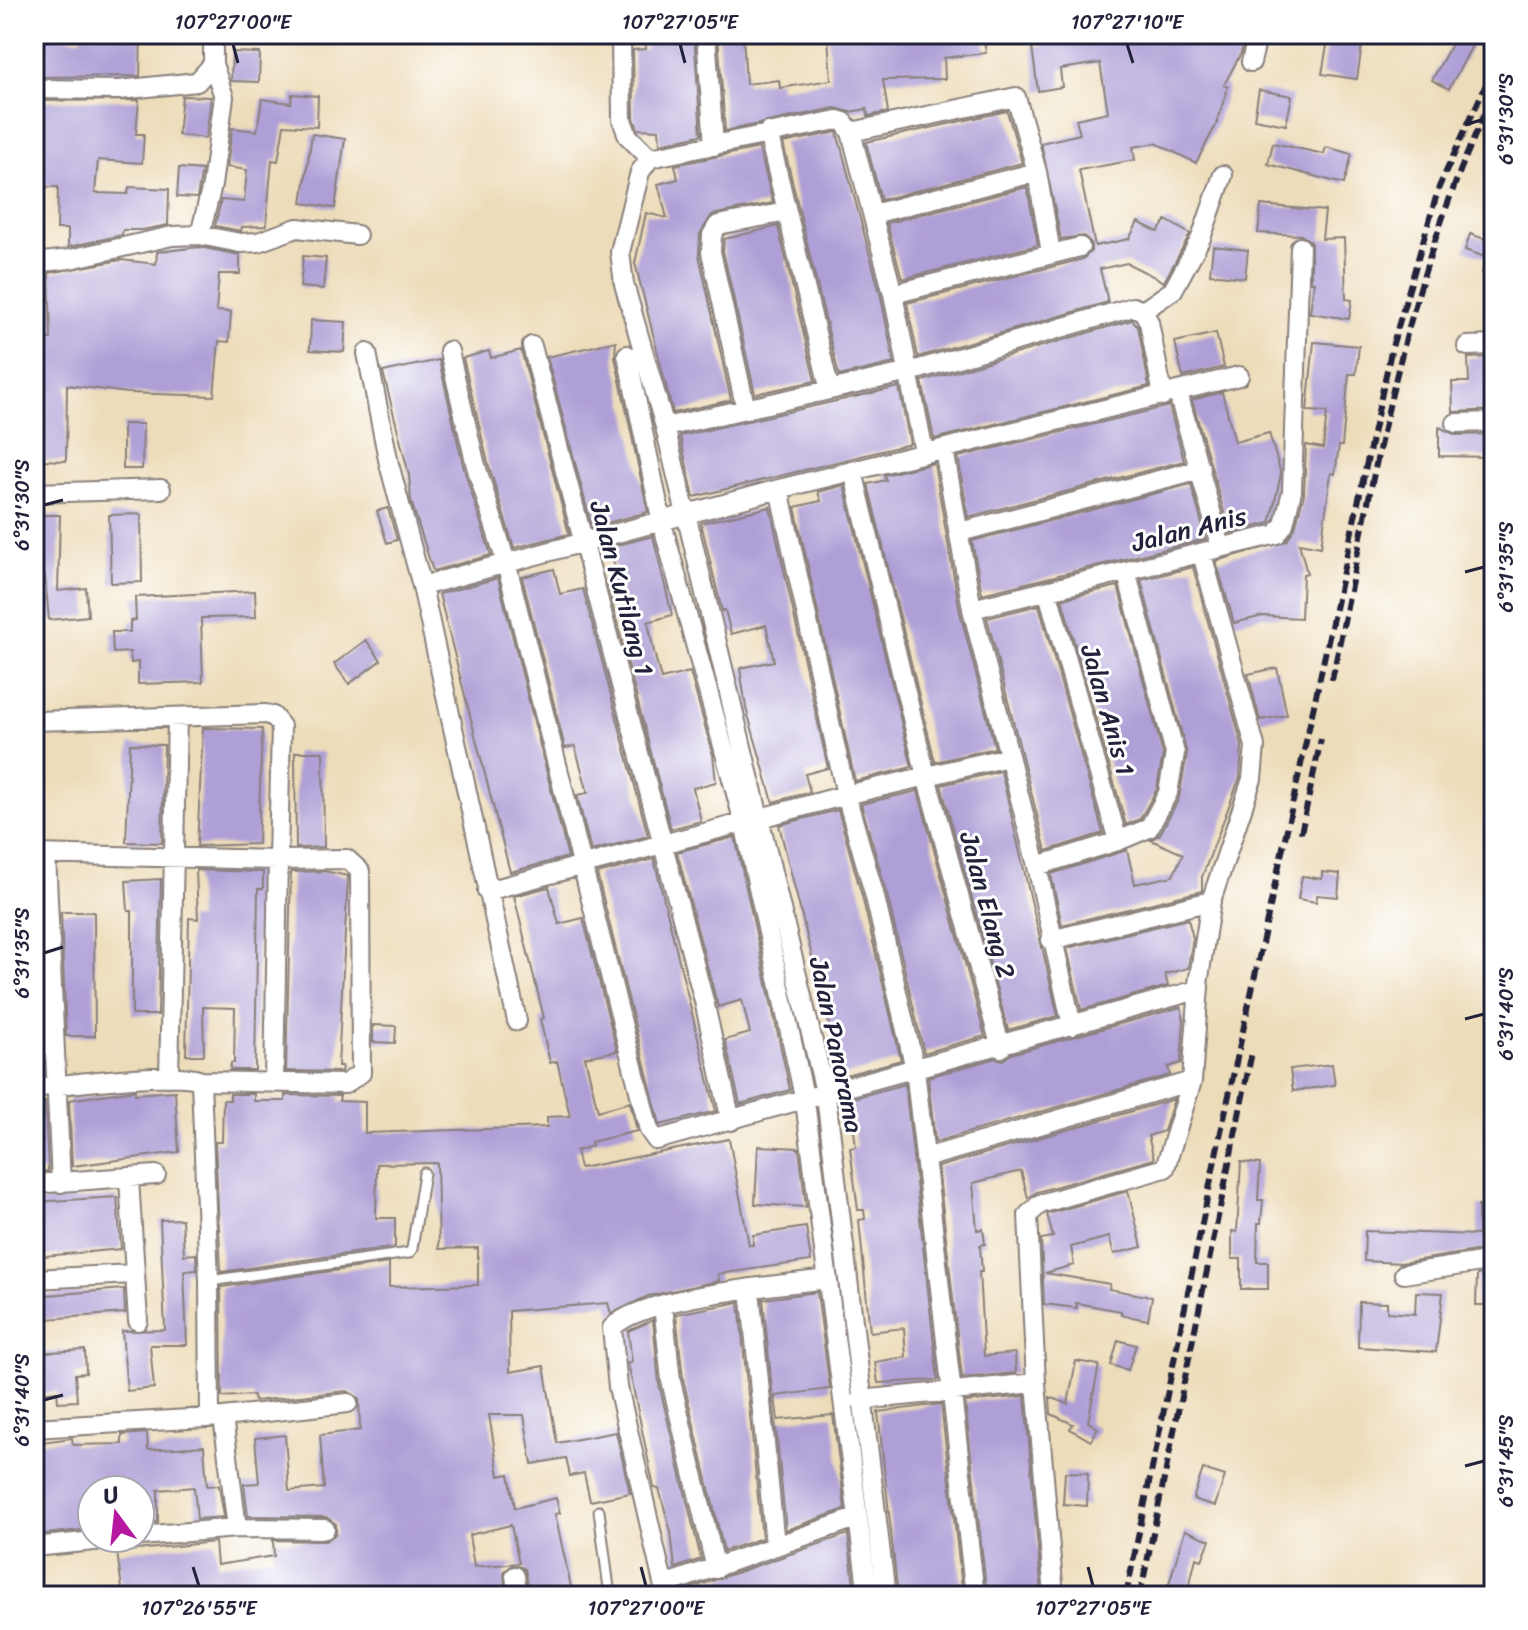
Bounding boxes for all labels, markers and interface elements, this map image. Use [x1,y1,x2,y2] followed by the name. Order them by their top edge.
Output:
[175,5,293,40] text: 107°27'00"E
[622,5,740,40] text: 107°27'05"E
[1071,5,1185,40] text: 107°27'10"E
[1489,73,1524,165] text: 6°31'30"S
[5,459,40,551] text: 6°31'30"S
[1126,492,1252,566] street label: Jalan Anis
[576,494,667,681] street label: Jalan Kutilang 1
[1489,521,1524,612] text: 6°31'35"S
[1067,638,1149,781] street label: Jalan Anis 1
[946,826,1030,984] street label: Jalan Elang 2
[5,907,40,998] text: 6°31'35"S
[796,952,878,1137] street label: Jalan Panorama
[1489,967,1524,1060] text: 6°31'40"S
[5,1353,40,1446] text: 6°31'40"S
[1489,1414,1524,1507] text: 6°31'45"S
[76,1474,156,1554] north arrow
[99,1474,124,1516] text: U
[141,1591,259,1626] text: 107°26'55"E
[588,1591,706,1626] text: 107°27'00"E
[1035,1591,1153,1626] text: 107°27'05"E

